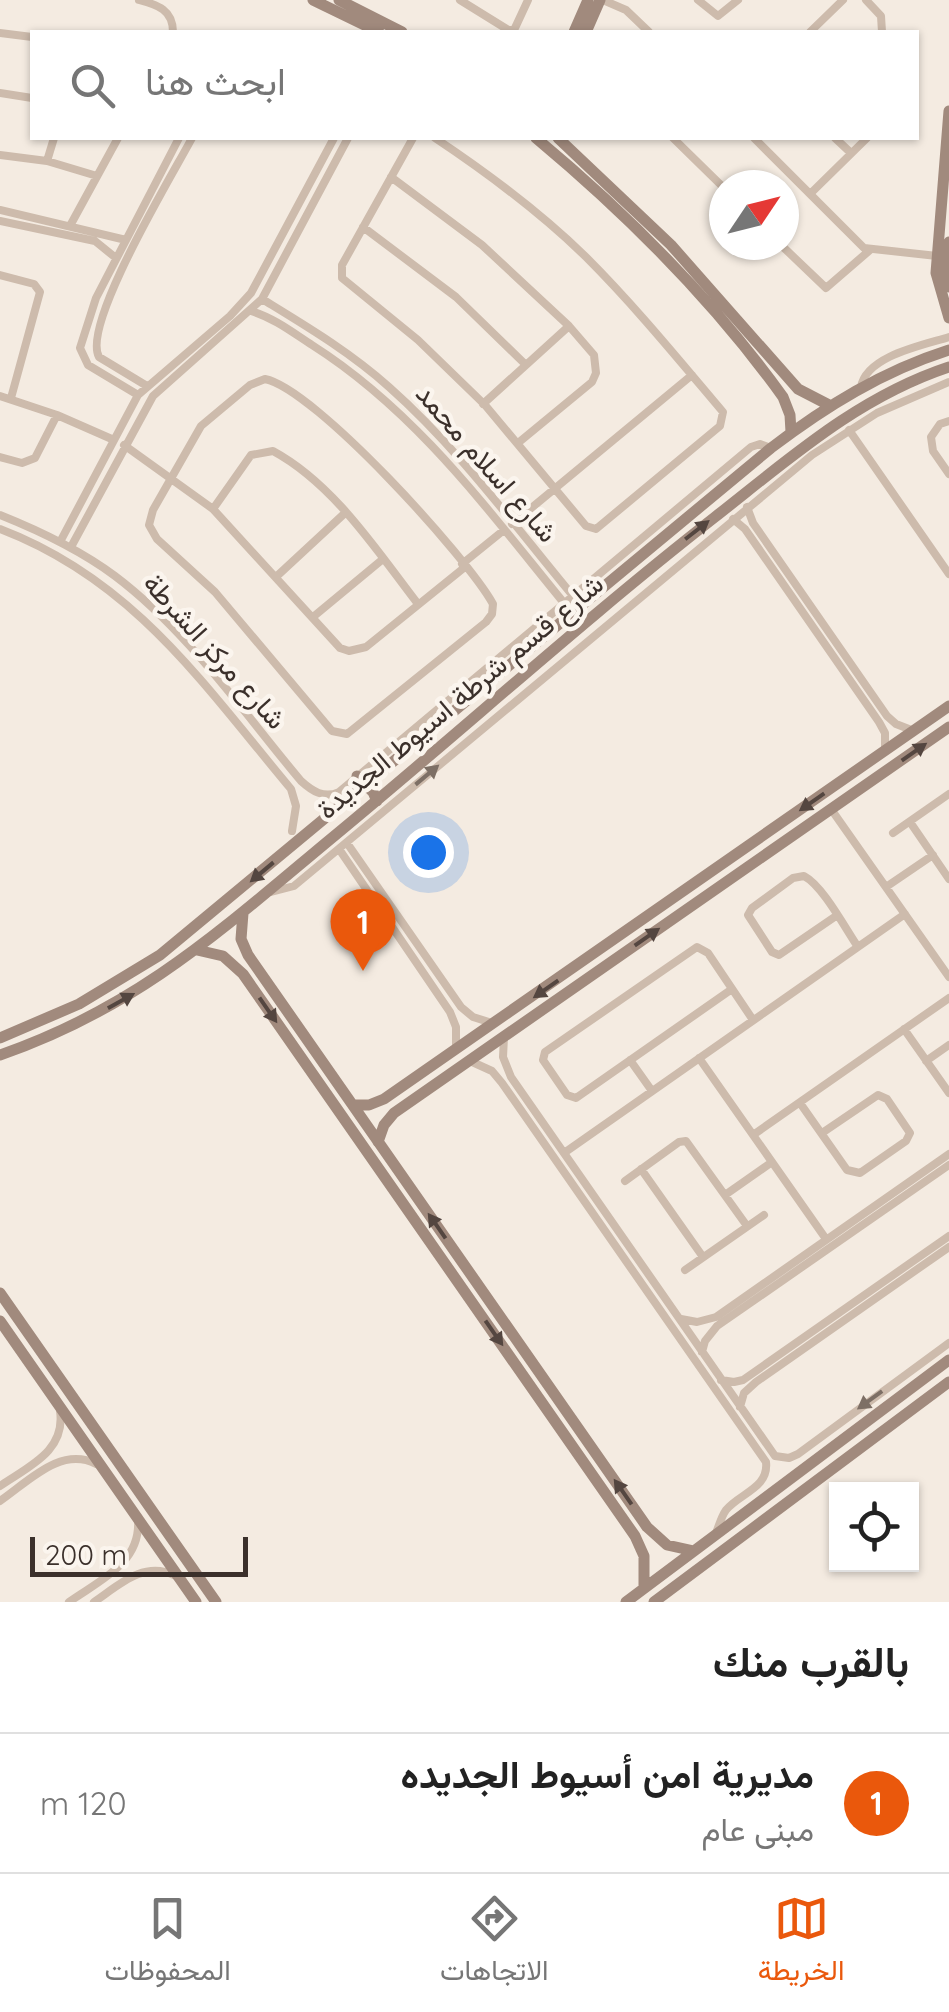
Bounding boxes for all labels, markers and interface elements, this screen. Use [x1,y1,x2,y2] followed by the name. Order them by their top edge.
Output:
[30,30,919,140] search box
[145,57,286,105] text: ابحث هنا
[65,58,120,113] icon: search
[709,170,799,260] north arrow
[407,376,566,550] street label: شارع اسلام محمد
[685,520,710,541] one-way arrow
[309,565,611,827] street label: شارع قسم شرطة اسيوط الجديدة
[135,566,294,737] street label: شارع مركز الشرطة
[901,743,928,761] one-way arrow
[415,765,440,786] one-way arrow
[799,792,825,811] one-way arrow
[403,827,454,878] your location
[249,861,274,883] one-way arrow
[330,888,396,971] pin: 1
[634,928,661,947] one-way arrow
[532,979,559,998] one-way arrow
[106,992,135,1009] one-way arrow
[258,996,277,1023] one-way arrow
[428,1212,447,1239] one-way arrow
[484,1320,503,1347] one-way arrow
[857,1390,883,1410] one-way arrow
[614,1479,633,1505] one-way arrow
[829,1482,919,1572] map controls
[829,1482,919,1572] button: locate
[30,1532,248,1576] scale bar
[45,1537,127,1572] text: 200 m
[713,1635,909,1688] text: بالقرب منك
[400,1750,814,1798] text: مديرية امن أسيوط الجديده
[40,1783,127,1823] text: 120 m
[870,1783,883,1823] text: 1
[701,1809,814,1849] text: مبنى عام
[105,1891,231,1995] tab: المحفوظات
[440,1891,549,1995] tab: الاتجاهات
[758,1891,844,1995] tab: الخريطة

